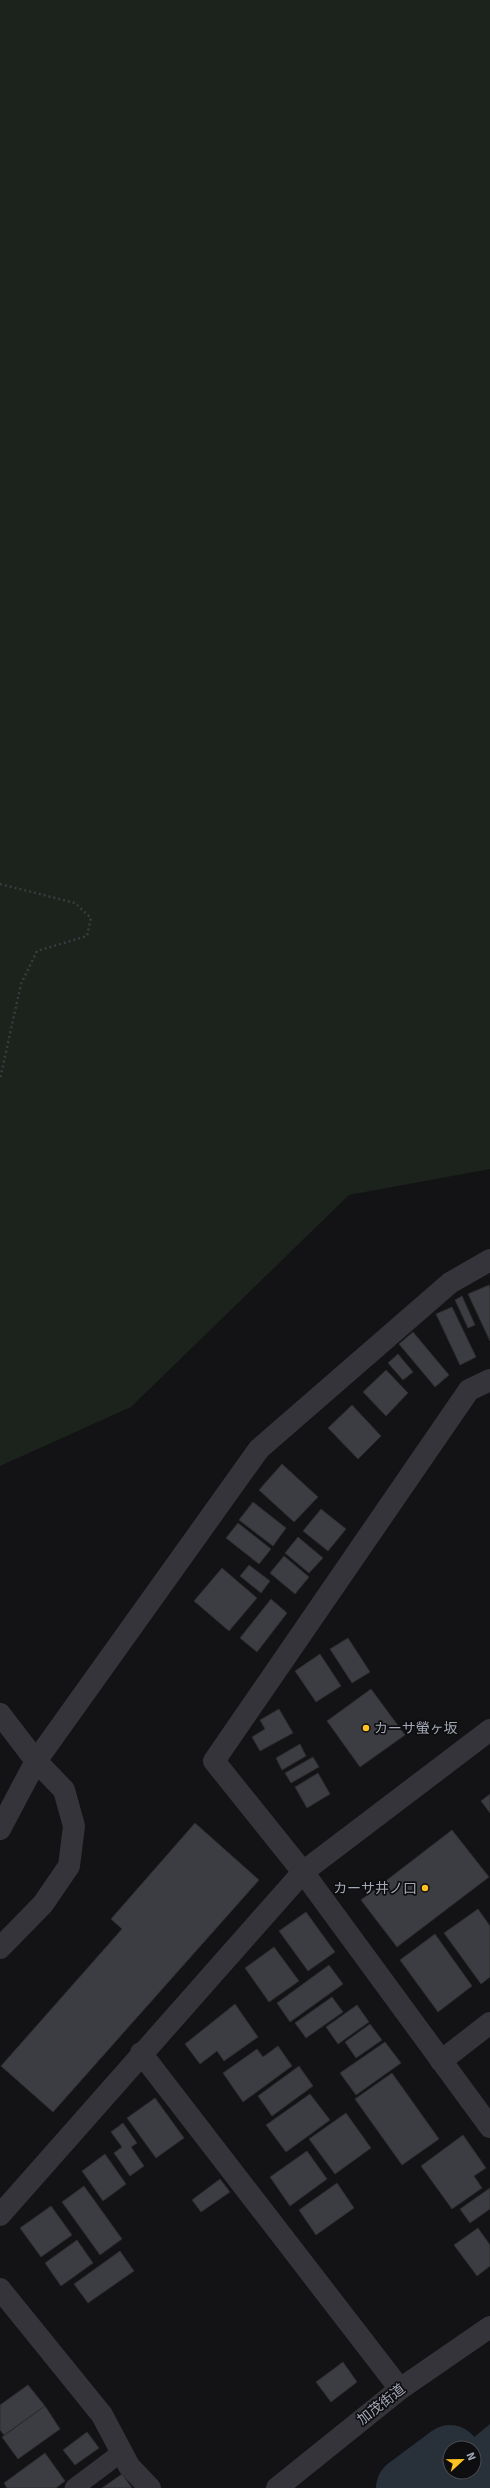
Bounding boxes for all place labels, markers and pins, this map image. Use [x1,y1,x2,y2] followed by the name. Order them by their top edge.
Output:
[374,1720,458,1737] place label: カーサ螢ヶ坂
[361,1723,371,1733] marker: カーサ螢ヶ坂
[333,1880,417,1897] place label: カーサ井ノ口
[420,1883,430,1893] marker: カーサ井ノ口

